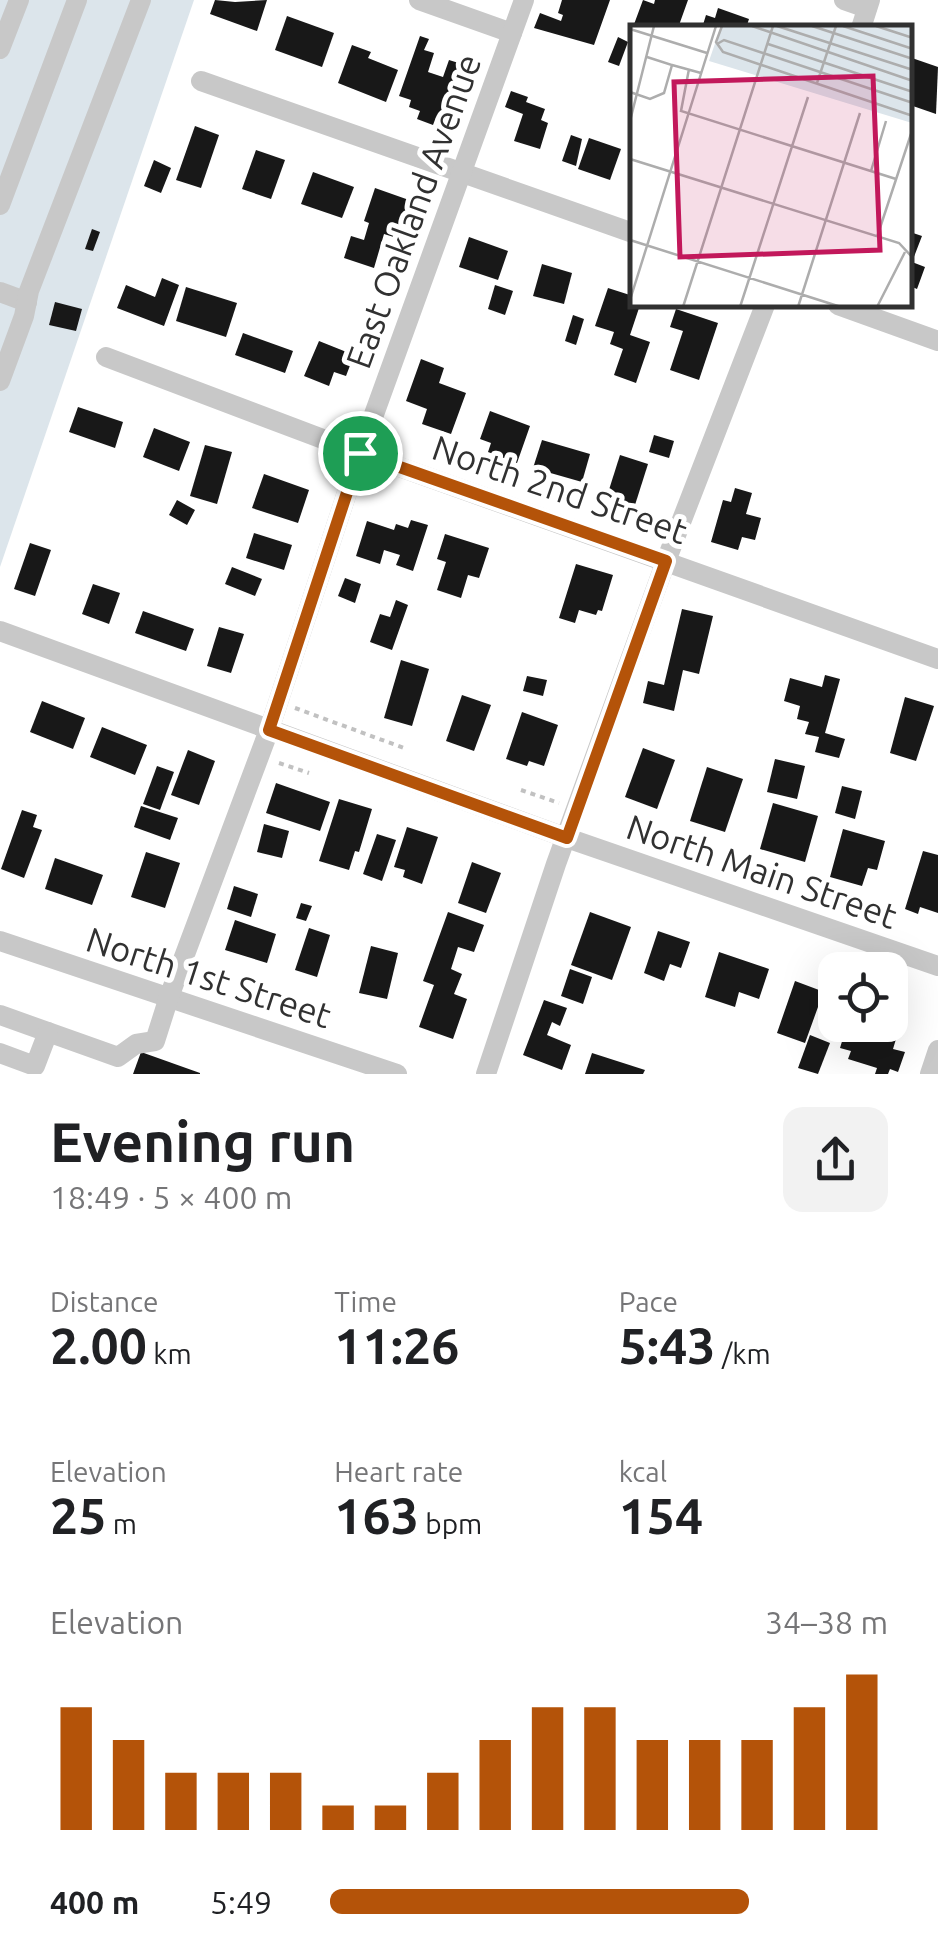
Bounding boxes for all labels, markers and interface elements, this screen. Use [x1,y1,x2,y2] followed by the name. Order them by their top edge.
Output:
[630,25,913,308] inset map
[338,49,488,373] street label: East Oakland Avenue
[318,411,403,496] pin
[333,426,388,481] icon: arrive
[428,427,693,551] street label: North 2nd Street
[622,806,903,936] street label: North Main Street
[82,919,337,1035] street label: North 1st Street
[818,952,908,1042] map controls
[818,952,908,1042] button: locate
[783,1107,888,1212] button: share
[50,1111,355,1172] text: Evening run
[50,1179,292,1215] text: 18:49 · 5 × 400 m
[50,1286,158,1317] text: Distance
[334,1286,397,1317] text: Time
[619,1286,678,1317] text: Pace
[50,1317,147,1373] text: 2.00
[334,1317,459,1373] text: 11:26
[619,1317,716,1373] text: 5:43
[147,1338,192,1369] text: km
[716,1338,771,1369] text: /km
[50,1456,167,1487] text: Elevation
[334,1456,463,1487] text: Heart rate
[619,1456,667,1487] text: kcal
[50,1487,106,1543] text: 25
[334,1487,419,1543] text: 163
[619,1487,703,1543] text: 154
[106,1508,137,1539] text: m
[419,1508,482,1539] text: bpm
[50,1604,183,1640] text: Elevation
[765,1604,888,1640] text: 34–38 m
[50,1884,139,1920] text: 400 m
[210,1884,272,1920] text: 5:49

